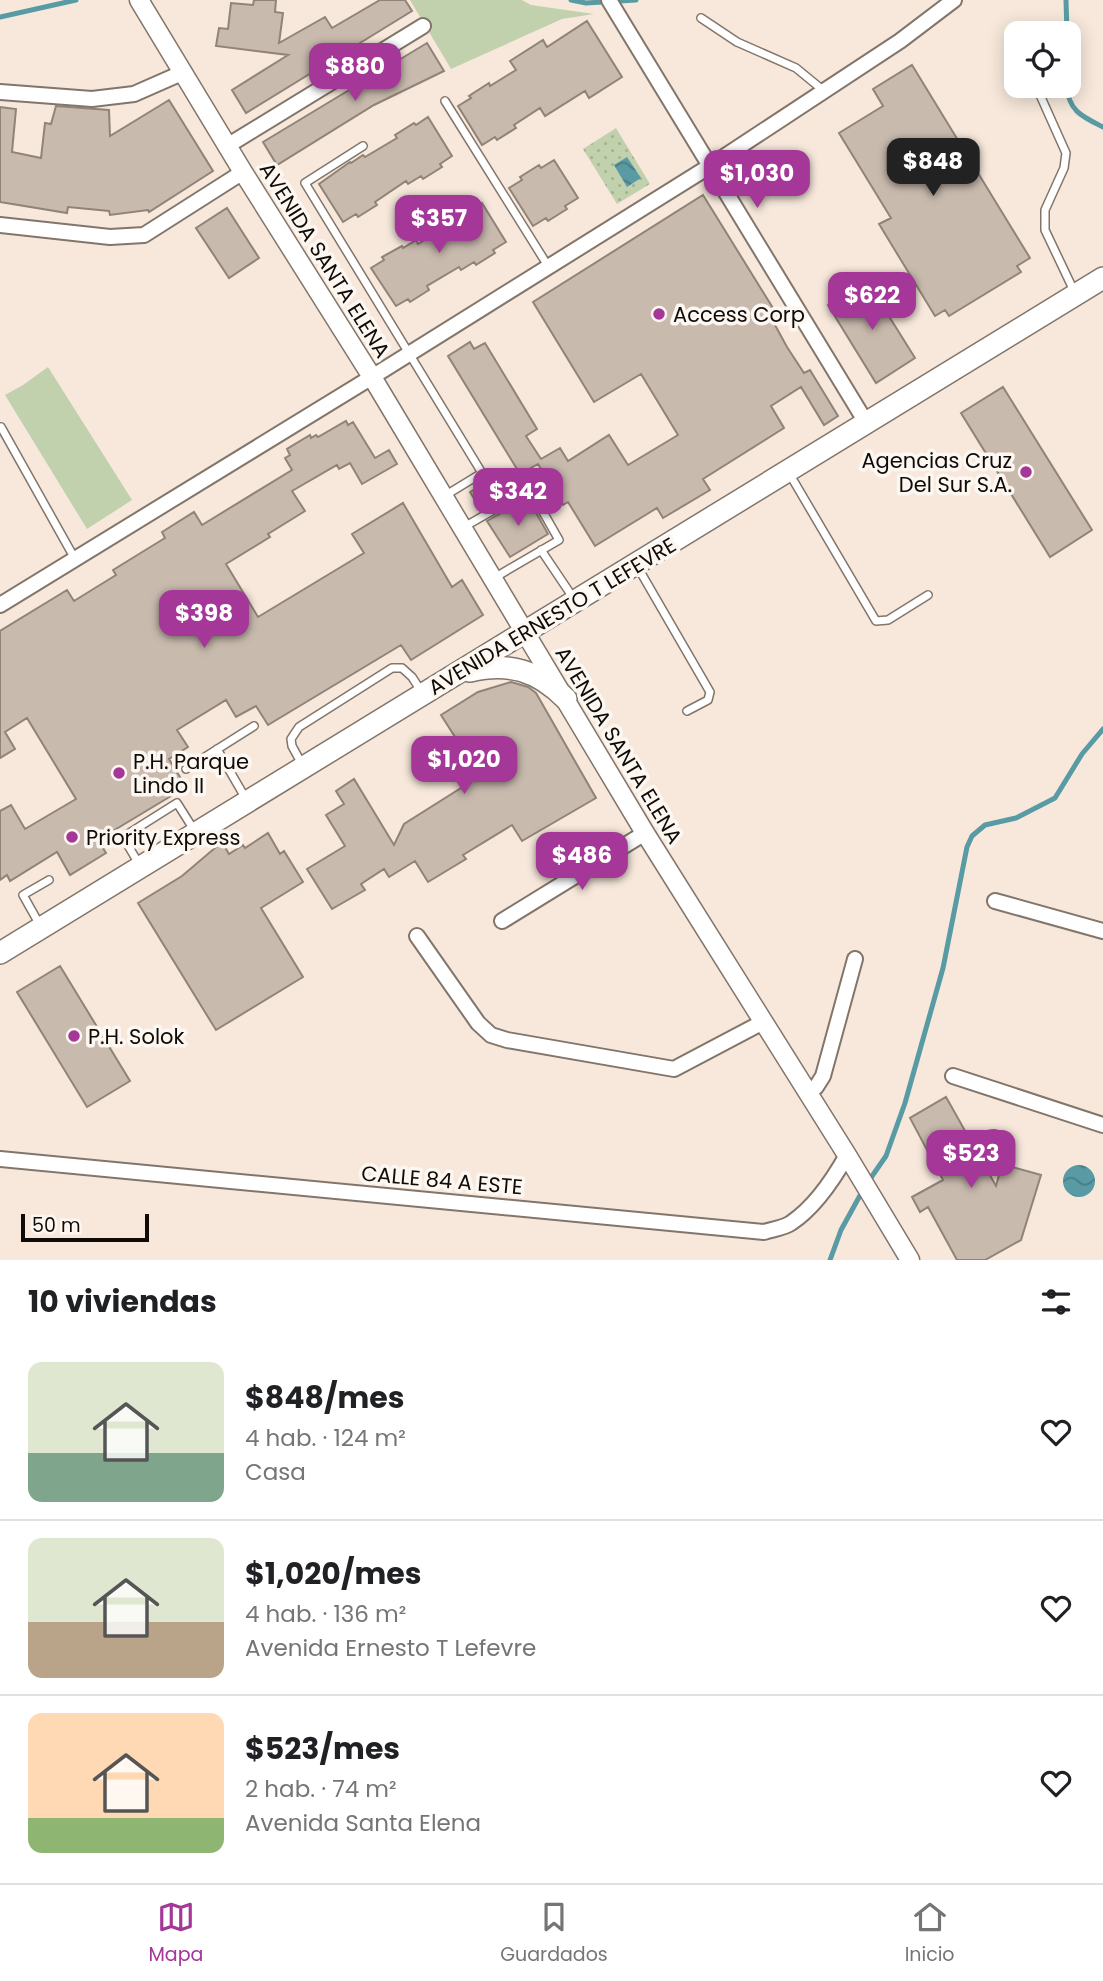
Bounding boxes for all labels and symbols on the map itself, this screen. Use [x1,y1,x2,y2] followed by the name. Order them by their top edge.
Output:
[314,43,396,103] pin: $880
[892,138,974,198] pin: $848
[700,150,814,210] pin: $1,030
[253,157,397,363] street label: AVENIDA SANTA ELENA
[398,196,480,255] pin: $357
[831,272,913,332] pin: $622
[673,300,805,329] place label: Access Corp
[651,306,667,322] marker: Access Corp
[861,446,1012,499] place label: Agencias Cruz Del Sur S.A.
[1018,464,1034,480] marker: Agencias Cruz Del Sur S.A.
[477,468,559,528] pin: $342
[423,530,681,702] street label: AVENIDA ERNESTO T LEFEVRE
[163,590,245,650] pin: $398
[548,641,690,849] street label: AVENIDA SANTA ELENA
[407,736,521,796] pin: $1,020
[133,747,249,800] place label: P.H. Parque Lindo II
[111,765,127,781] marker: P.H. Parque Lindo II
[86,823,240,852] place label: Priority Express
[64,829,80,845] marker: Priority Express
[541,832,623,892] pin: $486
[88,1022,184,1051] place label: P.H. Solok
[66,1028,82,1044] marker: P.H. Solok
[930,1130,1012,1190] pin: $523
[360,1158,524,1202] street label: CALLE 84 A ESTE
[21,1211,149,1243] scale bar

